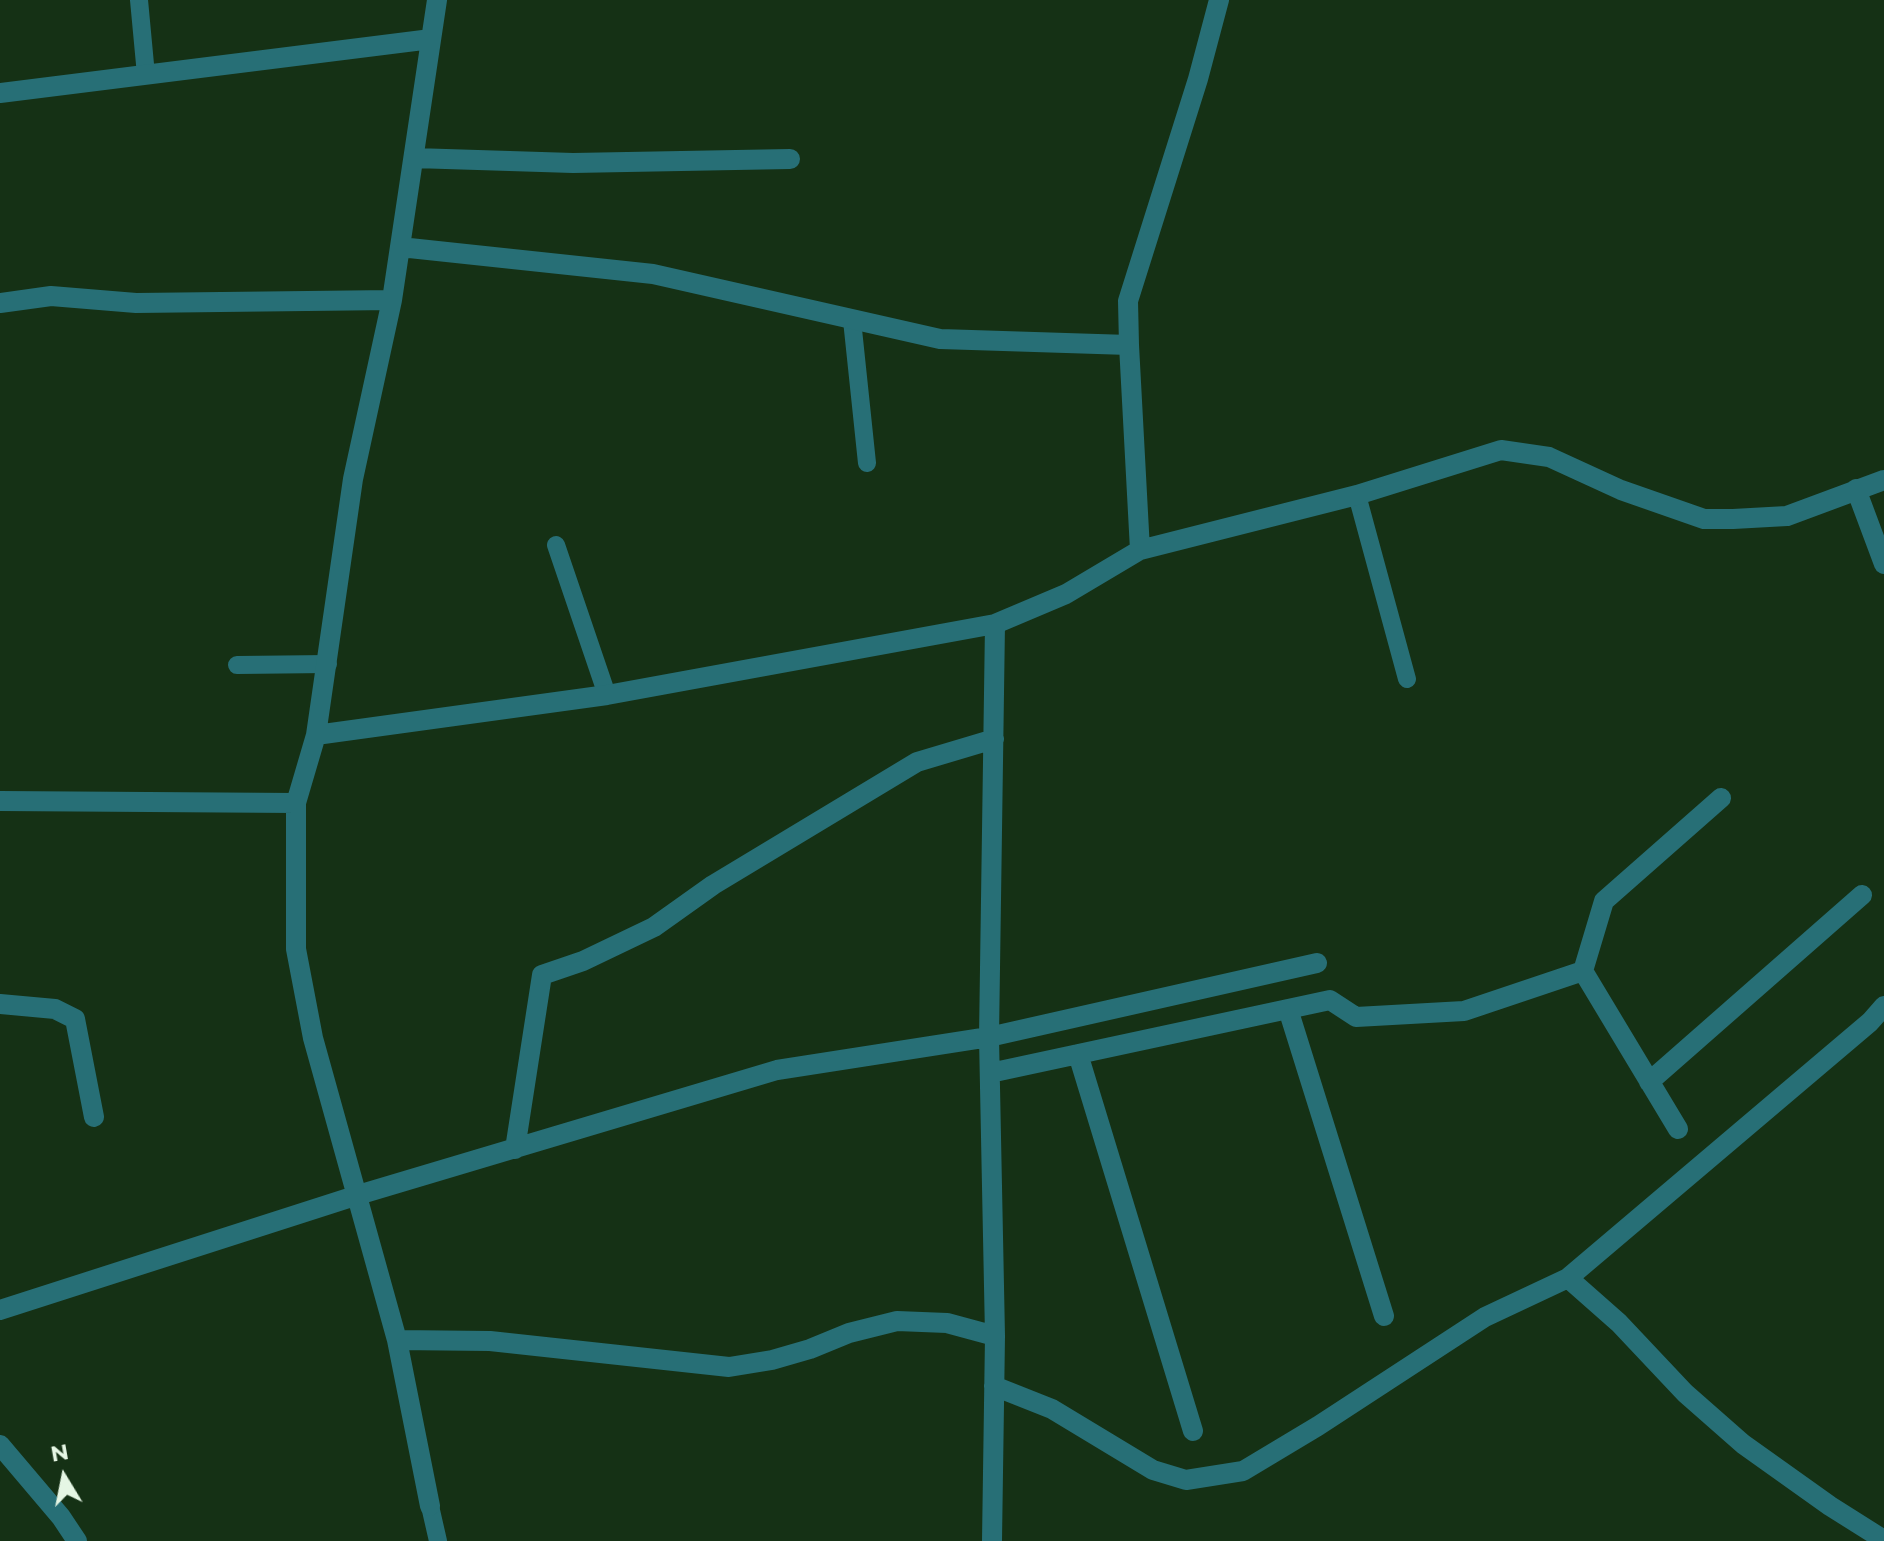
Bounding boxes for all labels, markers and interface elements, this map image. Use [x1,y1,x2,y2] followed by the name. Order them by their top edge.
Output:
[24,1437,104,1517] north arrow
[49,1438,71,1468] text: N

